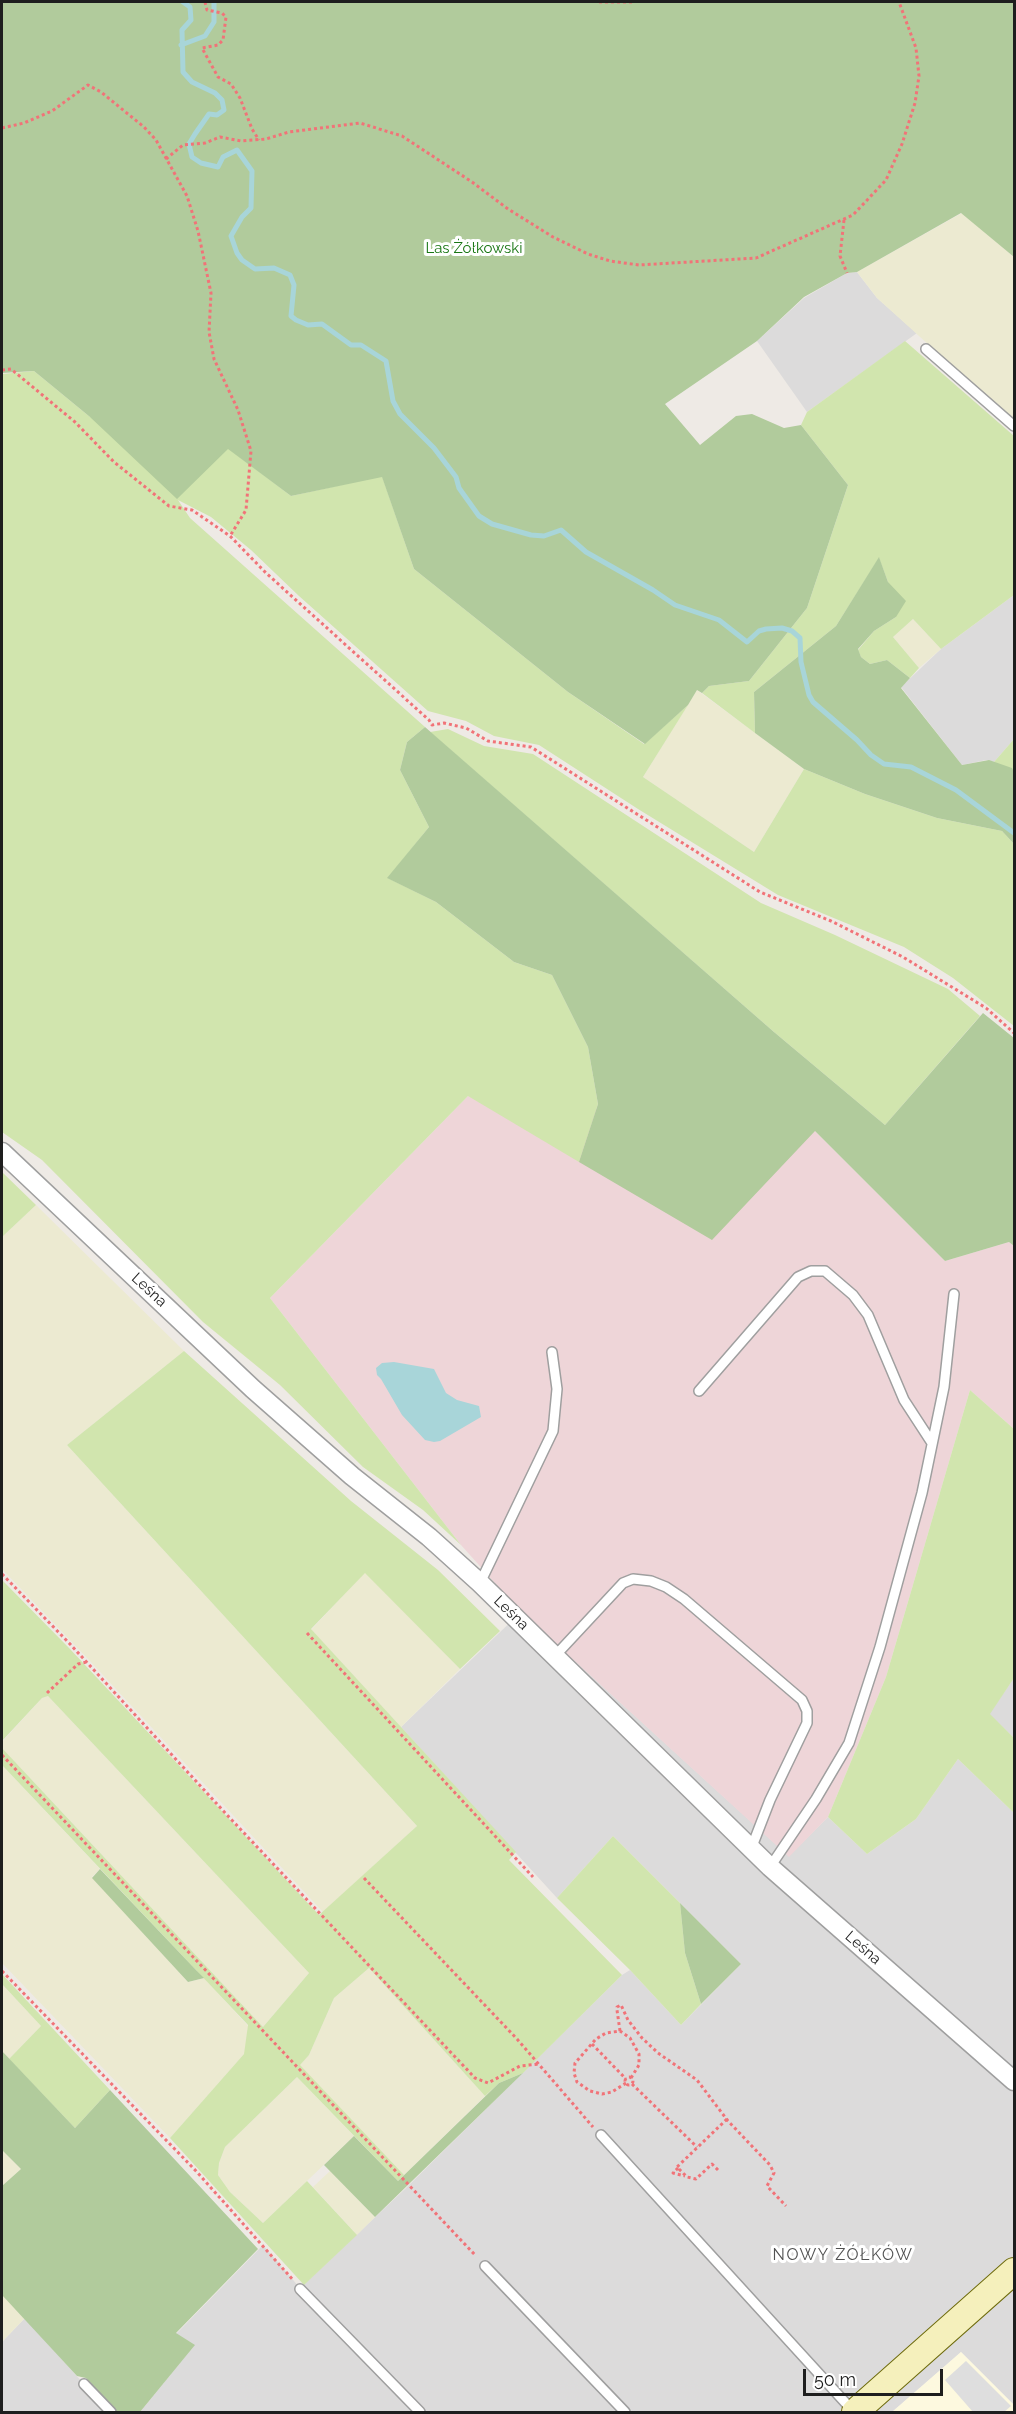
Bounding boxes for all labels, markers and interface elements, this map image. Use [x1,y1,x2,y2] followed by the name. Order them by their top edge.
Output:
[425,239,523,257] park label: Las Żółkowski
[128,1269,170,1311] street label: Leśna
[490,1592,532,1634] street label: Leśna
[841,1928,885,1968] street label: Leśna
[773,2245,913,2265] district label: NOWY ŻÓŁKÓW
[806,2357,946,2395] scale bar
[814,2369,856,2390] text: 50 m

